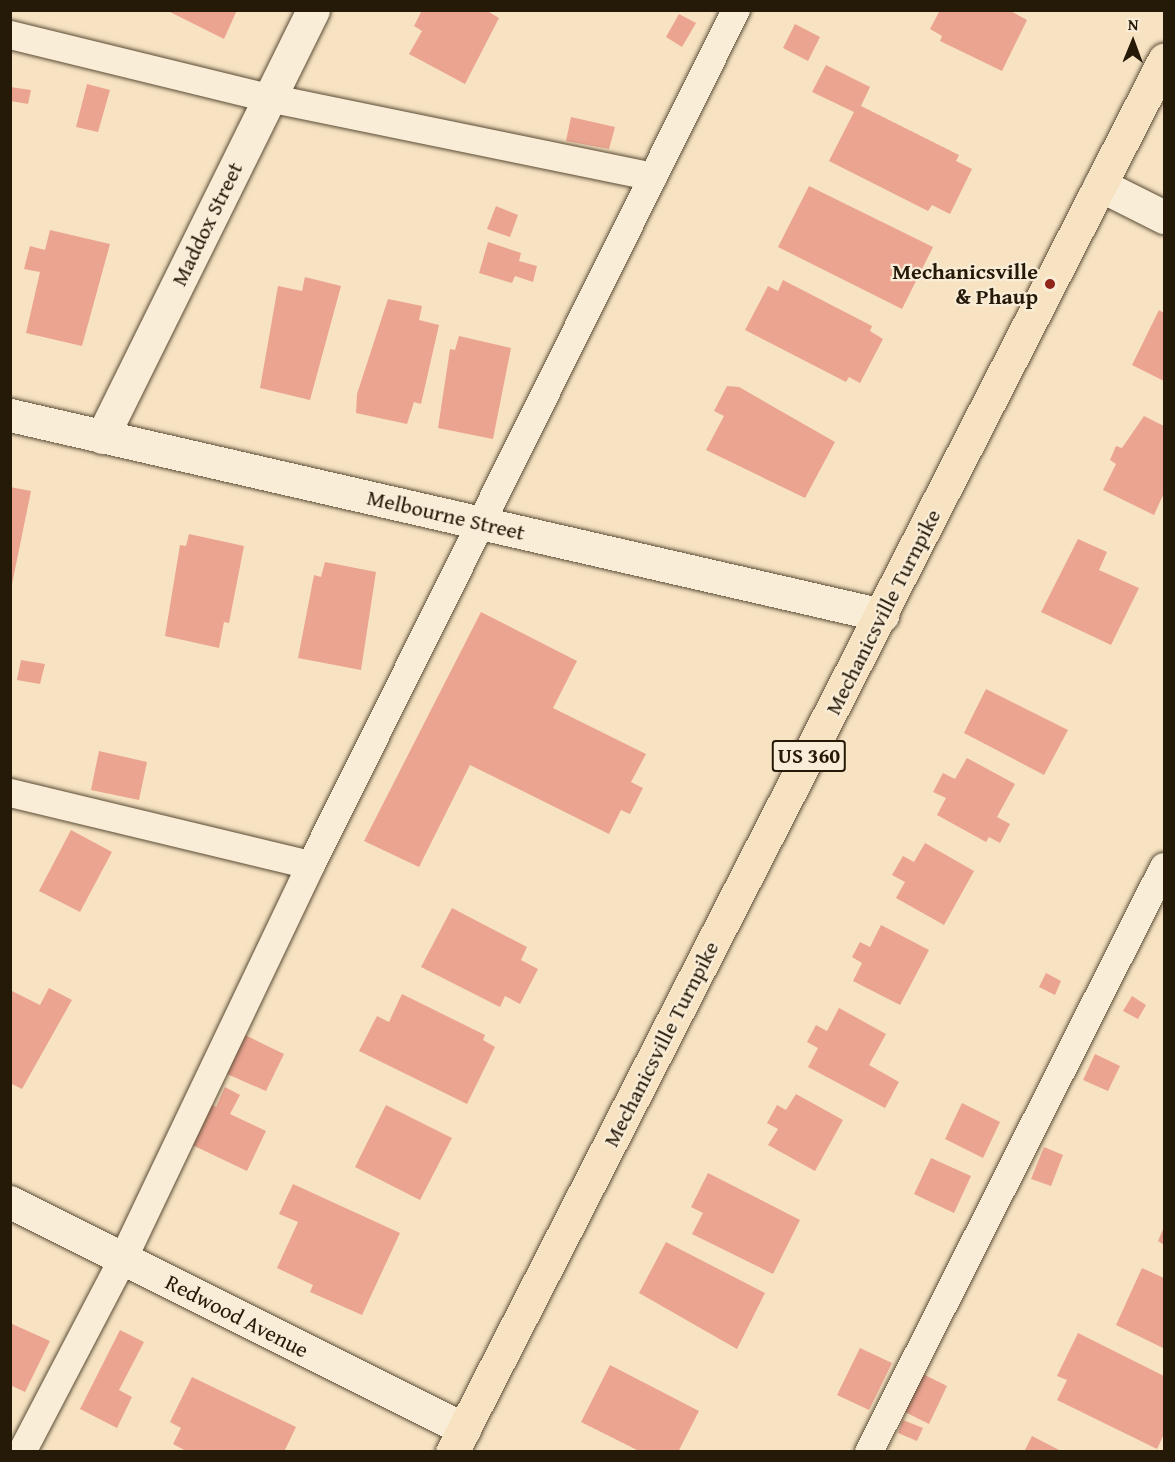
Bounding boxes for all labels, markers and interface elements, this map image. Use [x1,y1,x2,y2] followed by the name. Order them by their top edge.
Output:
[1103,12,1163,72] north arrow
[1128,12,1139,36] text: N
[166,158,248,290] street label: Maddox Street
[892,258,1038,310] place label: Mechanicsville & Phaup
[1043,277,1057,291] marker: Mechanicsville & Phaup
[364,484,528,546] street label: Melbourne Street
[820,505,946,719] street label: Mechanicsville Turnpike
[772,738,846,774] road number: US 360
[598,937,724,1151] street label: Mechanicsville Turnpike
[161,1269,313,1363] street label: Redwood Avenue

